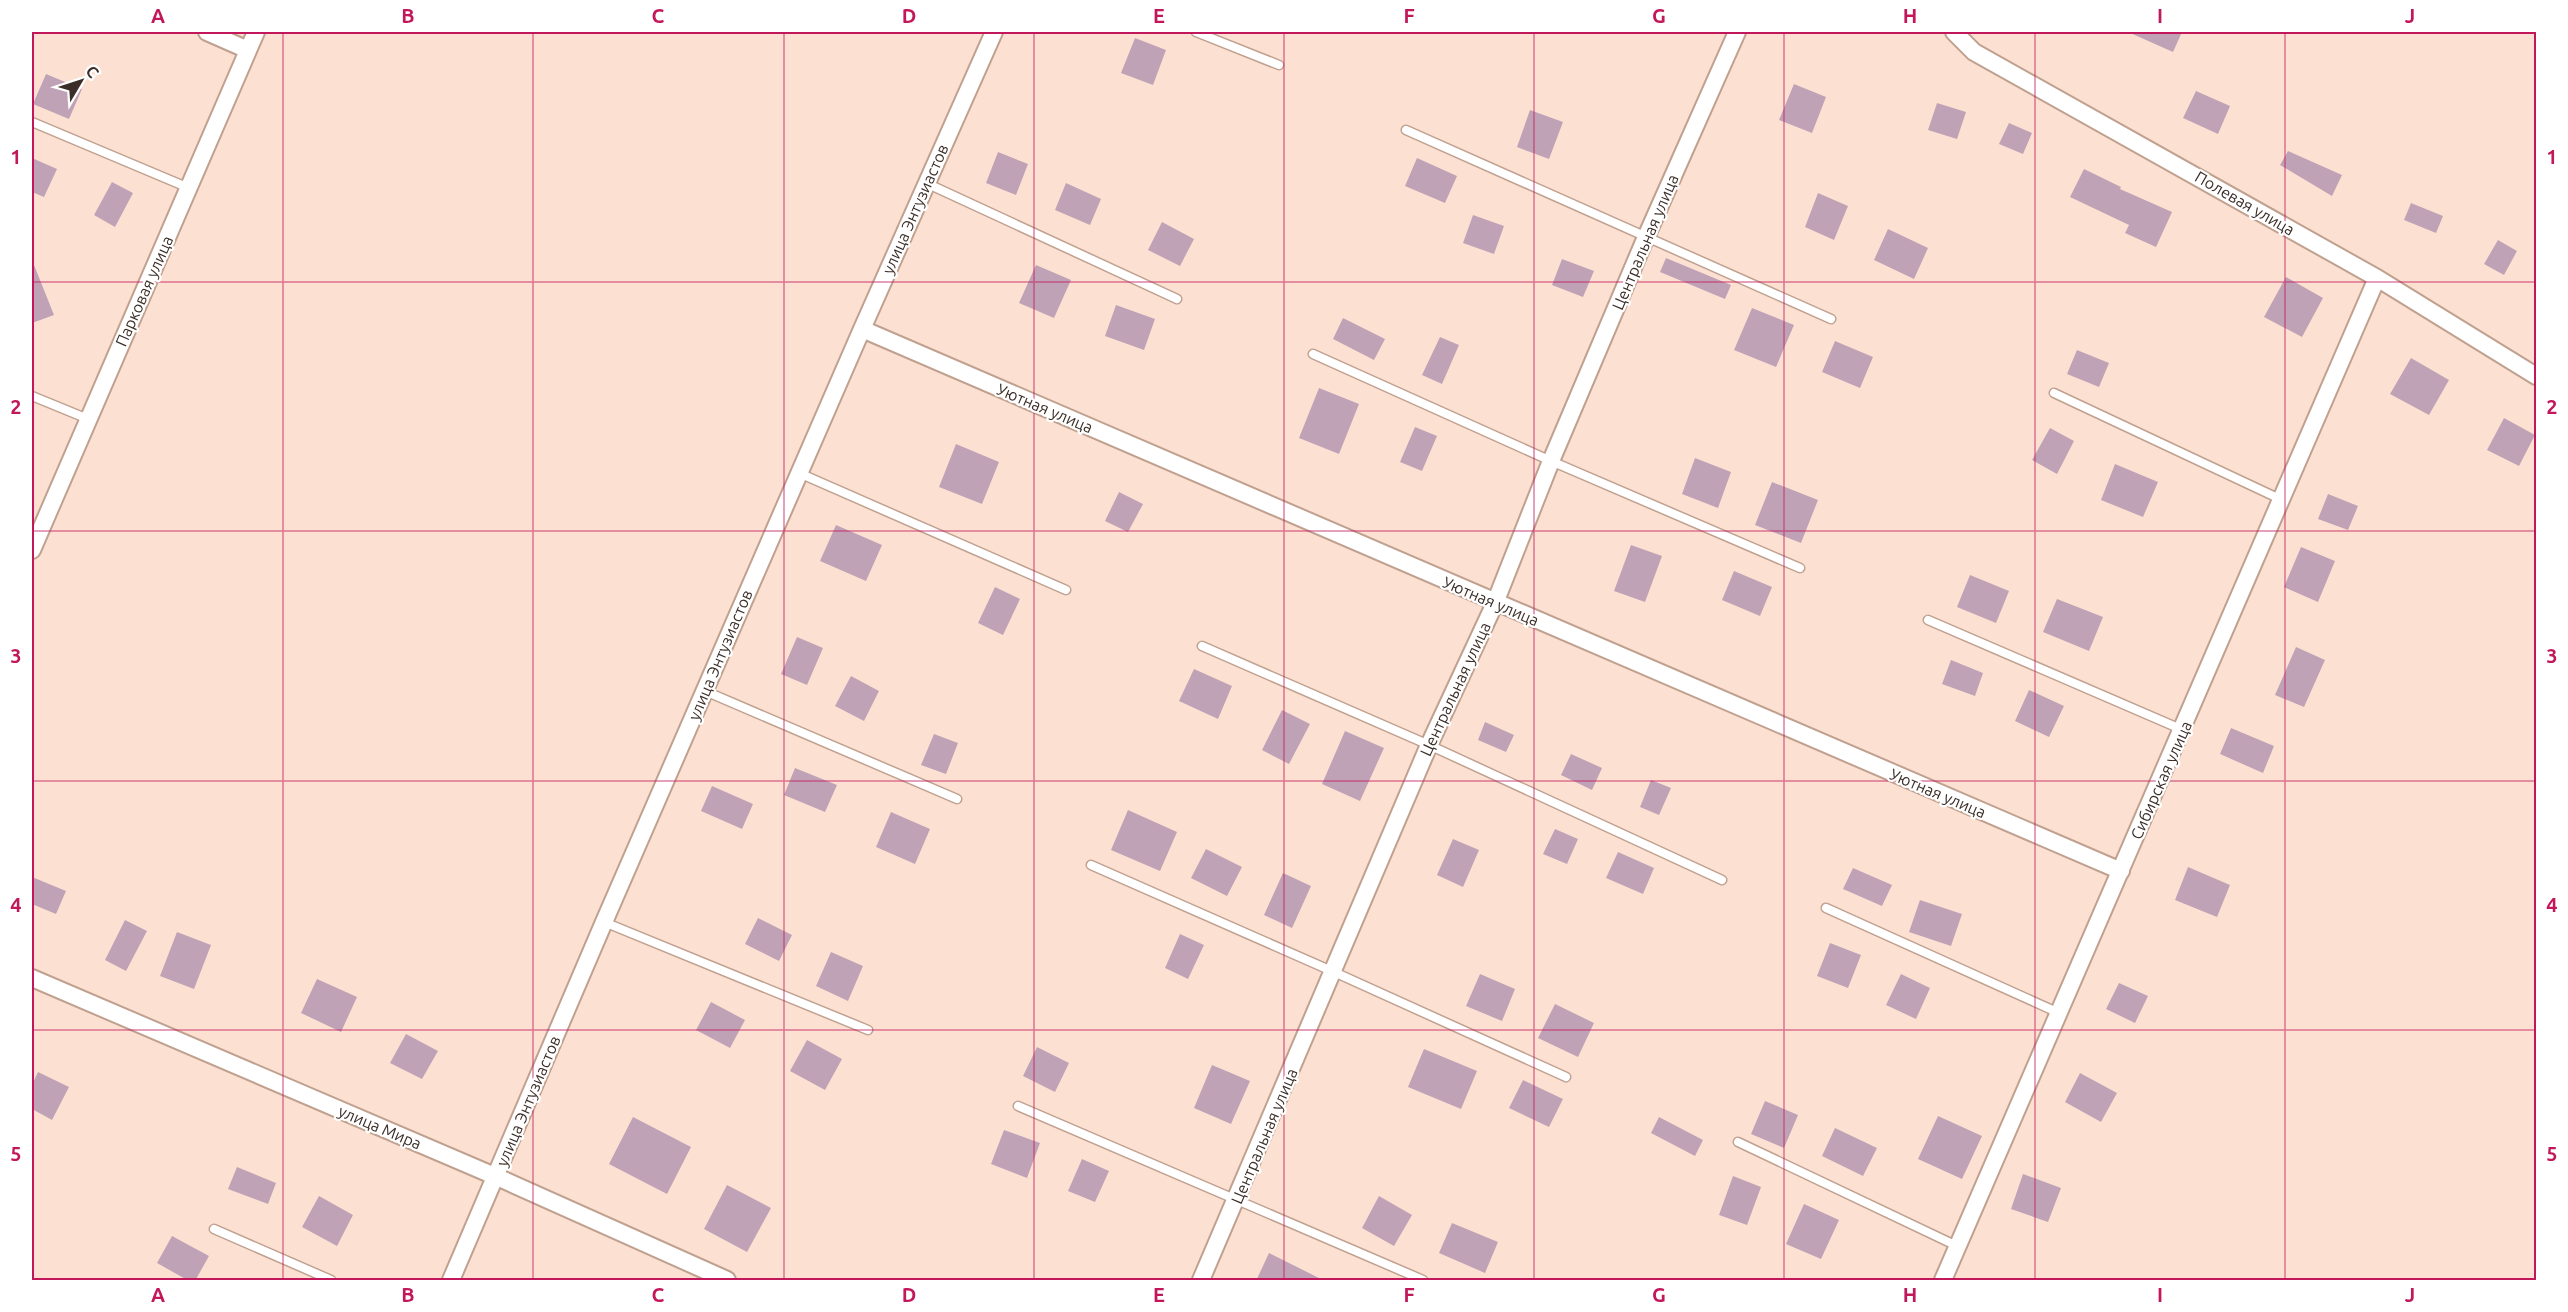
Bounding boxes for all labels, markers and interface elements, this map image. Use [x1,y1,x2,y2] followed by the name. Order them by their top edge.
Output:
[151,4,165,27] text: A
[401,4,415,27] text: B
[652,4,665,27] text: C
[902,4,916,27] text: D
[1153,4,1165,27] text: E
[1403,4,1415,27] text: F
[1652,4,1666,27] text: G
[1903,4,1917,27] text: H
[2157,4,2163,27] text: I
[2405,4,2415,27] text: J
[51,51,111,111] north arrow
[82,62,103,81] text: С
[878,141,952,277] street label: улица Энтузиастов
[10,145,22,168] text: 1
[2546,145,2558,168] text: 1
[2192,167,2298,239] street label: Полевая улица
[1608,172,1682,312] street label: Центральная улица
[112,233,176,349] street label: Парковая улица
[994,380,1096,436] street label: Уютная улица
[10,395,22,418] text: 2
[2546,395,2558,418] text: 2
[1440,573,1542,629] street label: Уютная улица
[684,587,756,723] street label: улица Энтузиастов
[1416,619,1494,759] street label: Центральная улица
[10,644,22,667] text: 3
[2546,644,2558,667] text: 3
[2127,718,2195,842] street label: Сибирская улица
[1887,765,1989,821] street label: Уютная улица
[10,893,22,916] text: 4
[2546,893,2558,916] text: 4
[492,1033,564,1169] street label: улица Энтузиастов
[1227,1066,1301,1206] street label: Центральная улица
[336,1101,424,1153] street label: улица Мира
[10,1142,22,1165] text: 5
[2546,1142,2558,1165] text: 5
[151,1283,165,1306] text: A
[401,1283,415,1306] text: B
[652,1283,665,1306] text: C
[902,1283,916,1306] text: D
[1153,1283,1165,1306] text: E
[1403,1283,1415,1306] text: F
[1652,1283,1666,1306] text: G
[1903,1283,1917,1306] text: H
[2157,1283,2163,1306] text: I
[2405,1283,2415,1306] text: J

